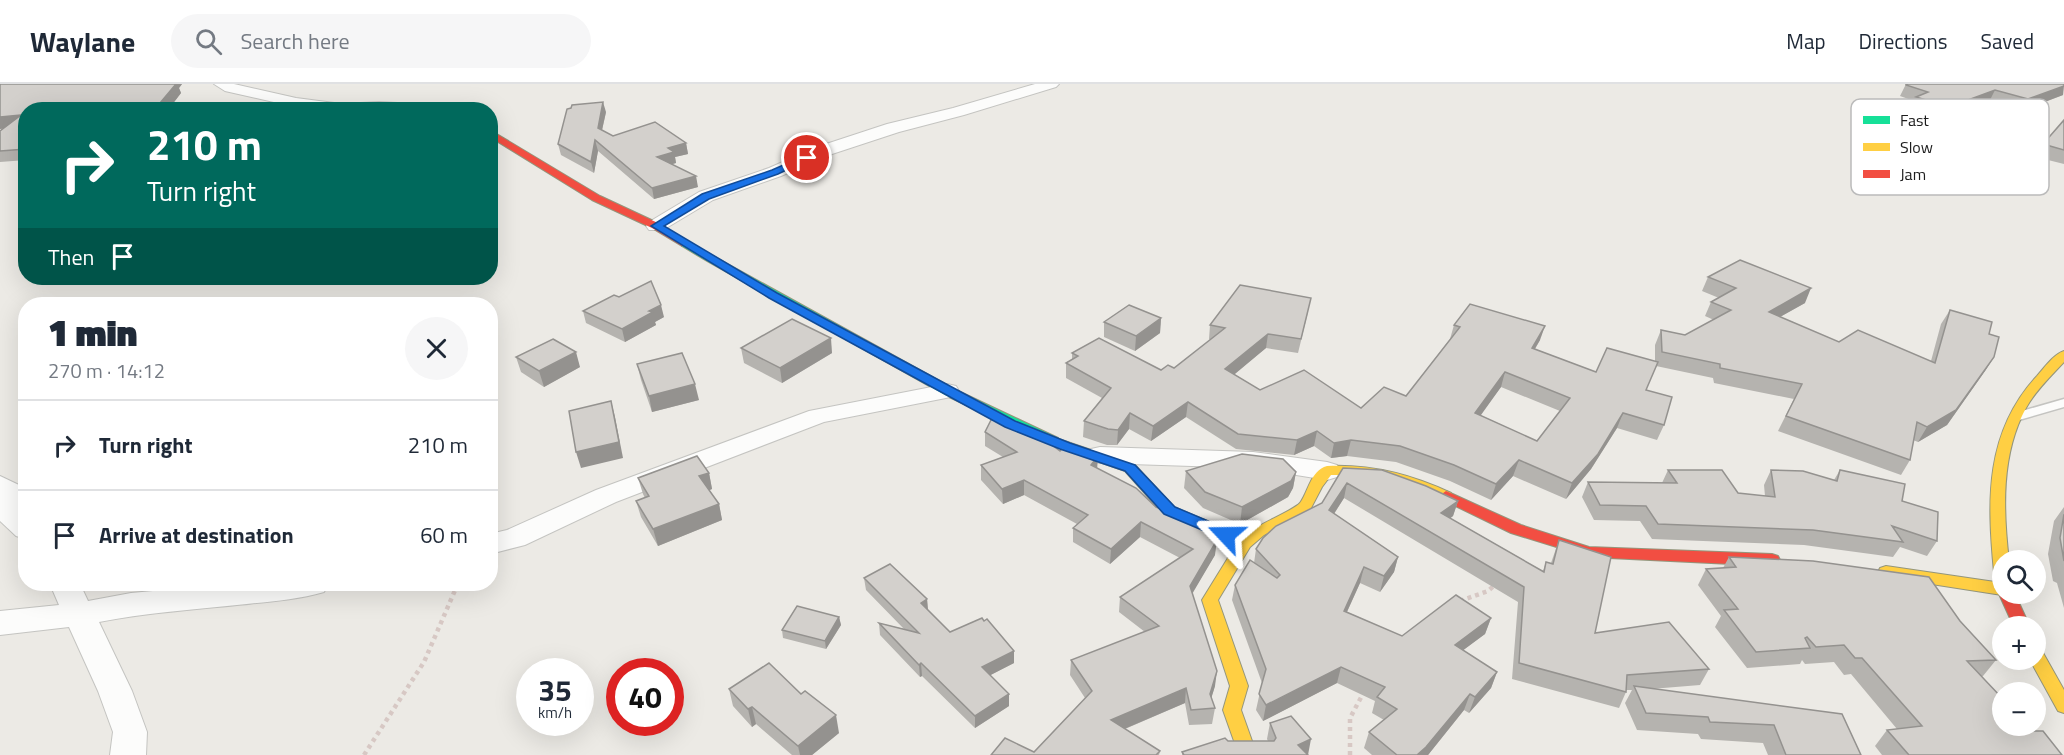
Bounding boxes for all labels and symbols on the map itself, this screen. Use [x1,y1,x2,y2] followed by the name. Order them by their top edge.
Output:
[1851,99,2049,195] legend
[1900,108,1929,132] text: Fast
[781,132,832,183] pin
[1900,135,1933,159] text: Slow
[1900,162,1926,186] text: Jam
[1194,503,1258,567] position arrow
[606,658,684,736] speed limit sign: 40

